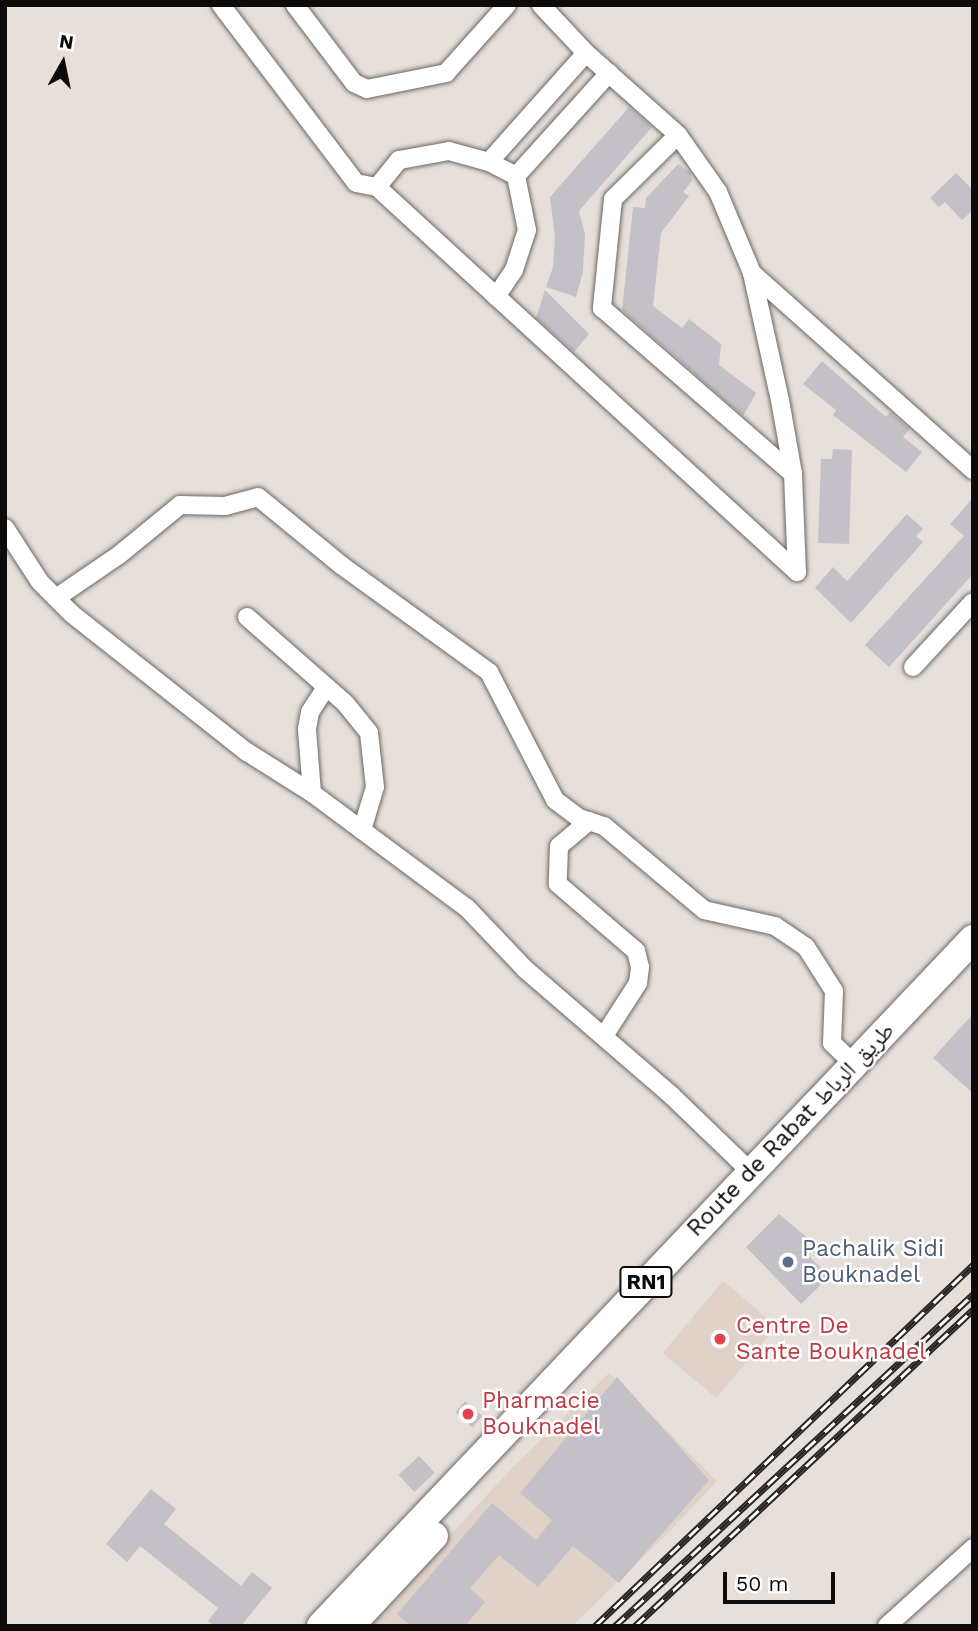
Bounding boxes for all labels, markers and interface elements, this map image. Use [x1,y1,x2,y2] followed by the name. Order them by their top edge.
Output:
[28,28,98,98] north arrow
[58,29,75,54] text: N
[682,1017,900,1243] street label: Route de Rabat طريق الرباط
[802,1235,945,1289] place label: Pachalik Sidi Bouknadel
[780,1254,796,1270] marker: Pachalik Sidi Bouknadel
[618,1264,674,1300] road number: RN1
[736,1312,926,1366] place label: Centre De Sante Bouknadel
[710,1329,730,1349] marker: Centre De Sante Bouknadel
[482,1387,600,1441] place label: Pharmacie Bouknadel
[460,1406,476,1422] marker: Pharmacie Bouknadel
[726,1558,838,1602] scale bar
[736,1571,788,1596] text: 50 m

